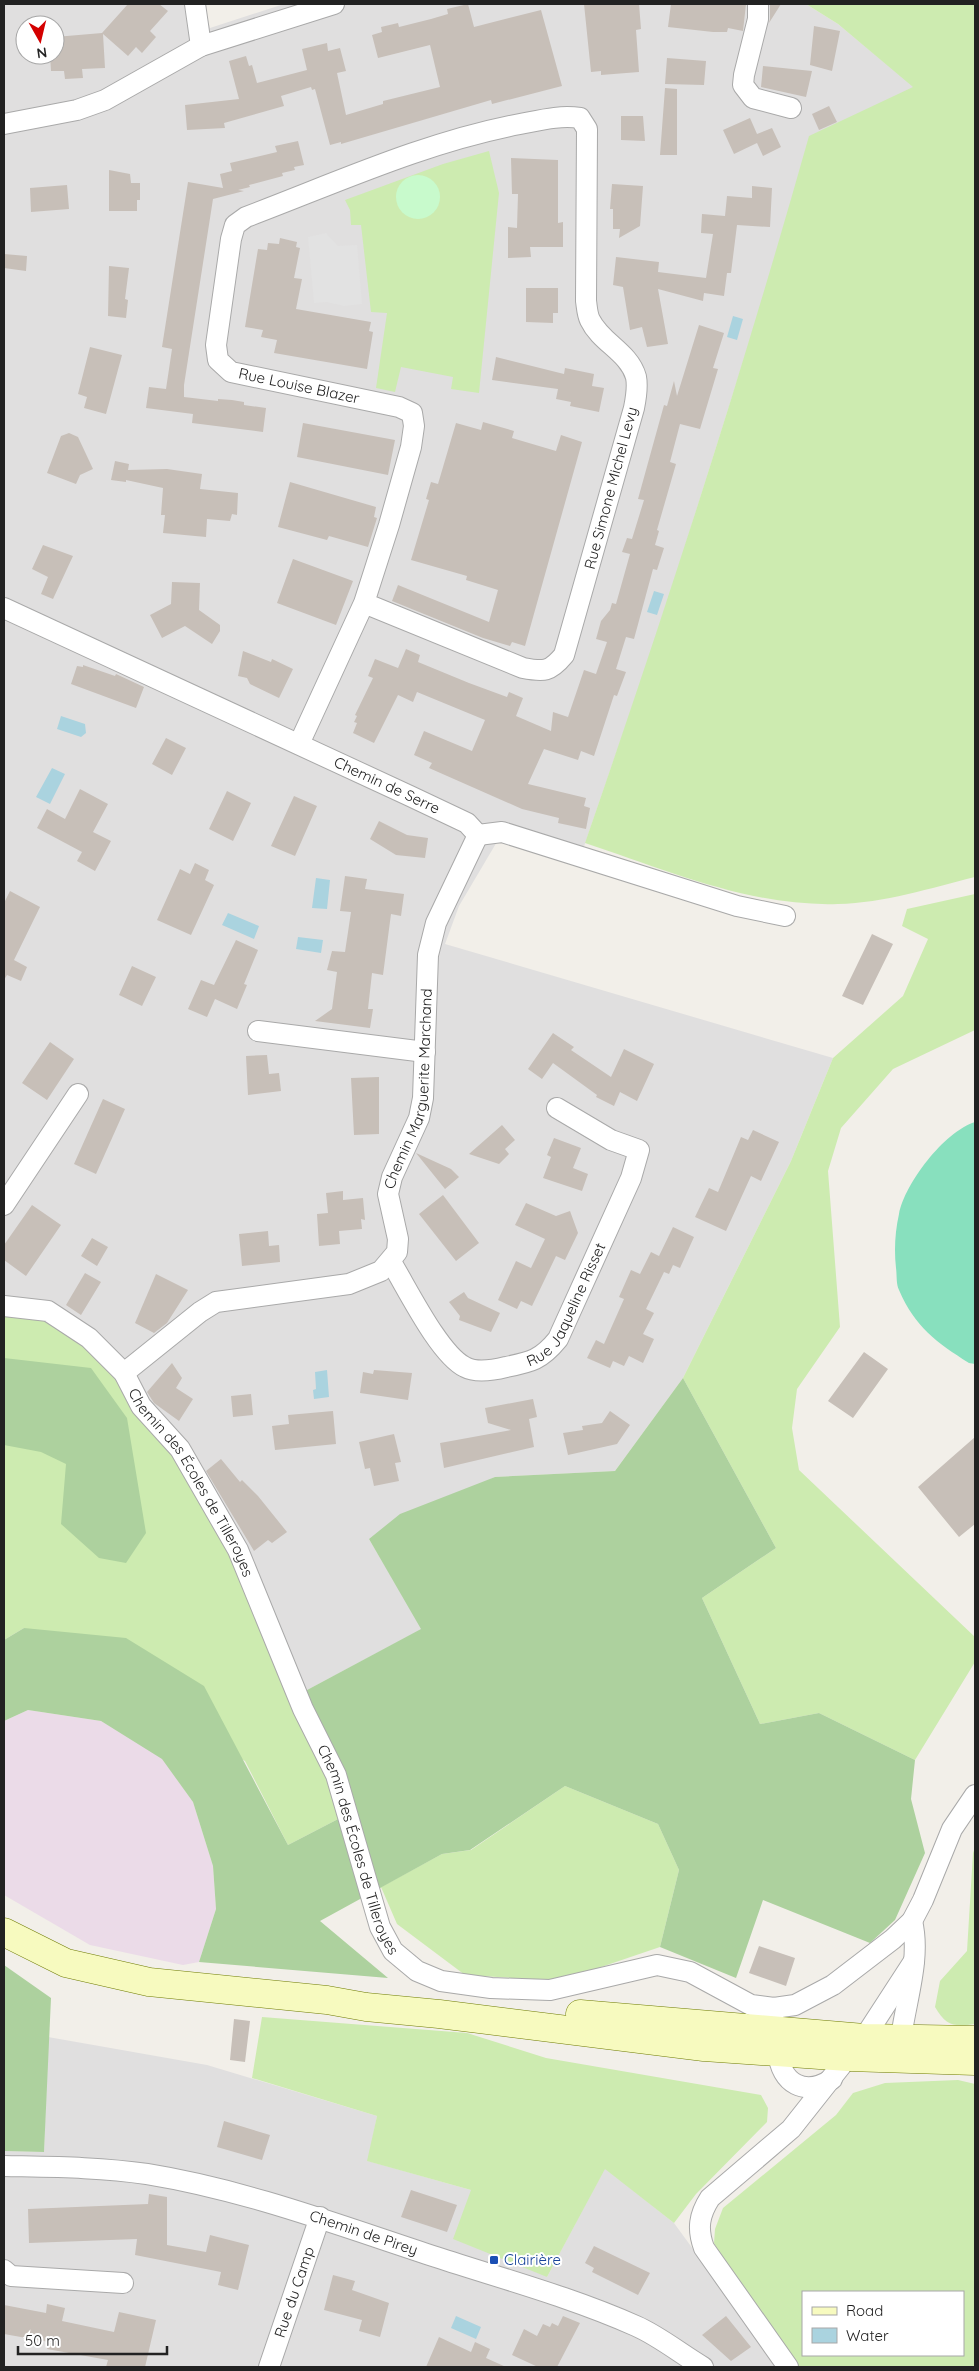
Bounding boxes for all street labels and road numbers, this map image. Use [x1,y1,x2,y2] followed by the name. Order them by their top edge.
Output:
[237,363,361,408] street label: Rue Louise Blazer
[580,405,641,571] street label: Rue Simone Michel Levy
[331,752,443,818] street label: Chemin de Serre
[380,988,436,1191] street label: Chemin Marguerite Marchand
[524,1240,609,1371] street label: Rue Jaqueline Risset
[124,1385,258,1579] street label: Chemin des Écoles de Tilleroyes
[313,1741,403,1958] street label: Chemin des Écoles de Tilleroyes
[307,2206,420,2259] street label: Chemin de Pirey
[270,2244,318,2340] street label: Rue du Camp

